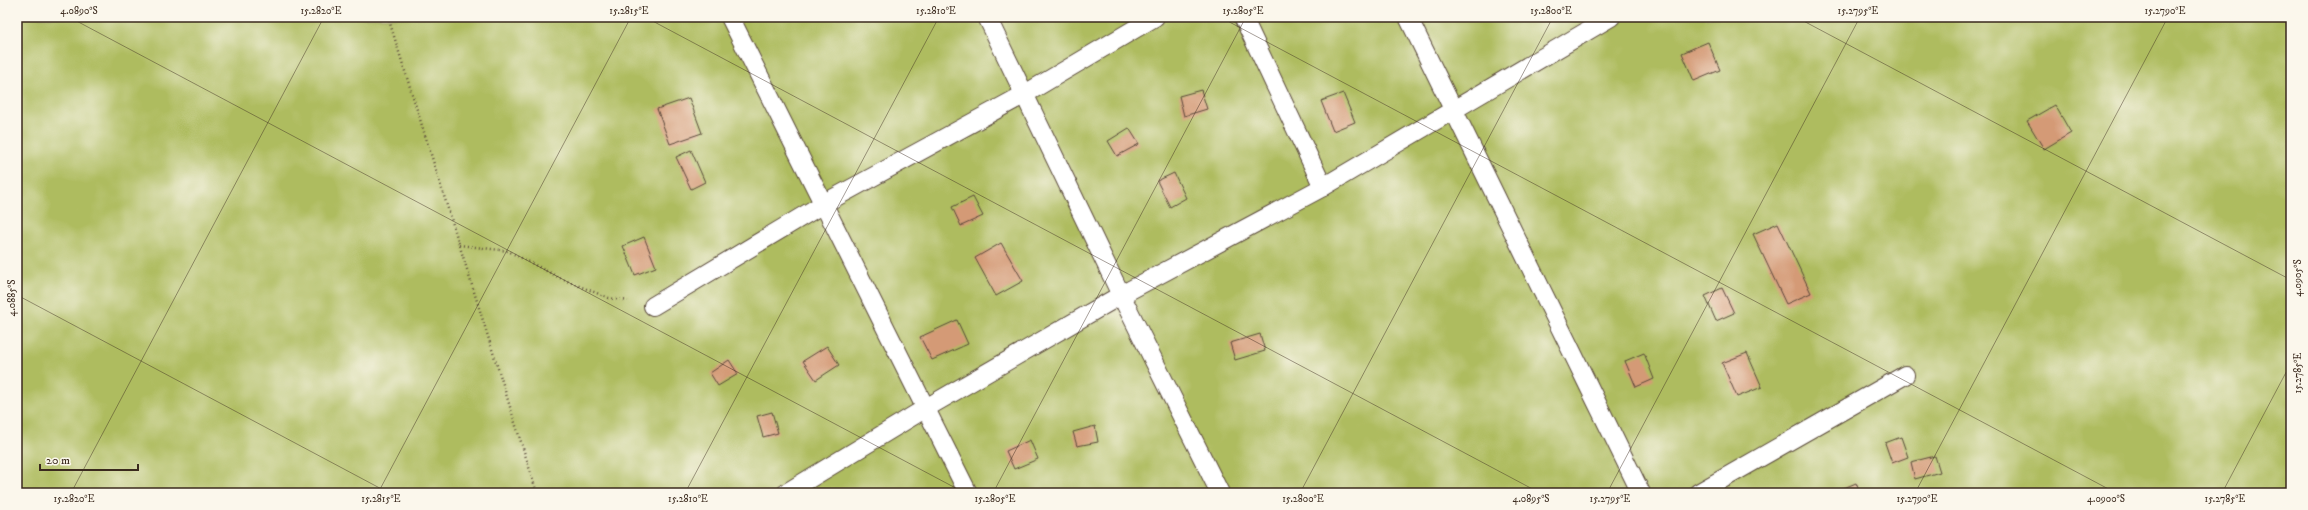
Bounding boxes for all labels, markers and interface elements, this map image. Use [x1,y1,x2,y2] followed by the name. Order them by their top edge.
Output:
[60,5,98,17] text: 4.0890°S
[300,5,342,17] text: 15.2820°E
[609,5,649,17] text: 15.2815°E
[916,5,956,17] text: 15.2810°E
[1222,5,1264,17] text: 15.2805°E
[1530,5,1572,17] text: 15.2800°E
[1838,5,1878,17] text: 15.2795°E
[2144,5,2186,17] text: 15.2790°E
[2292,259,2304,297] text: 4.0905°S
[6,279,18,317] text: 4.0885°S
[2292,353,2304,393] text: 15.2785°E
[40,446,138,472] scale bar
[46,453,70,468] text: 20 m
[53,493,95,505] text: 15.2820°E
[361,493,401,505] text: 15.2815°E
[668,493,708,505] text: 15.2810°E
[974,493,1016,505] text: 15.2805°E
[1282,493,1324,505] text: 15.2800°E
[1512,493,1550,505] text: 4.0895°S
[1590,493,1630,505] text: 15.2795°E
[1896,493,1938,505] text: 15.2790°E
[2087,493,2125,505] text: 4.0900°S
[2205,493,2245,505] text: 15.2785°E

